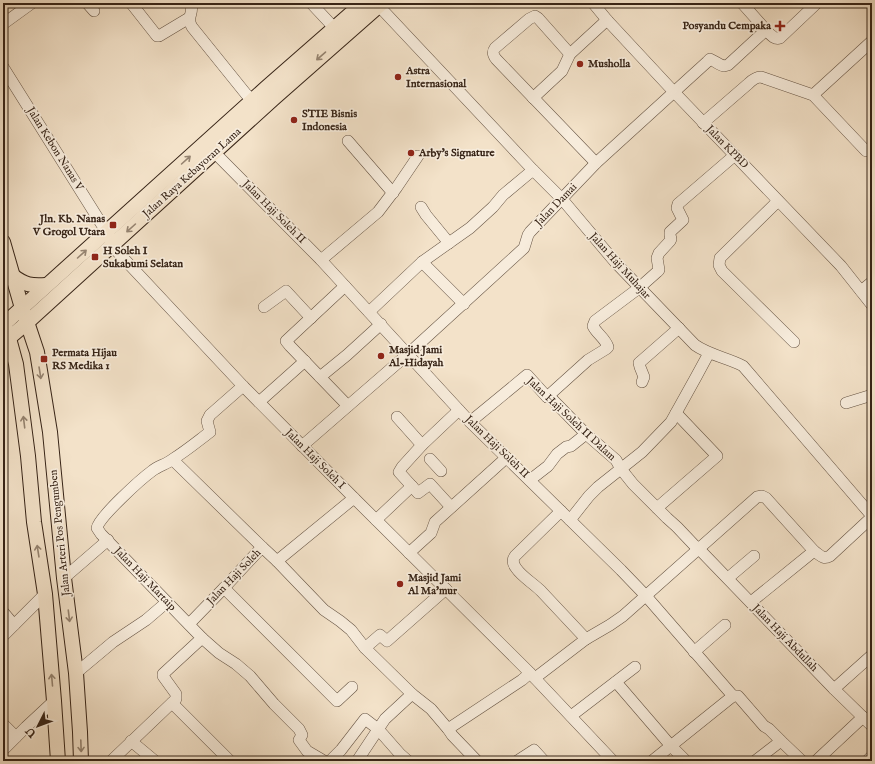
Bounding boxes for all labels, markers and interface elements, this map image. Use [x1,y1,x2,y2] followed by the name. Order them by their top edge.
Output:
[682,19,771,33] place label: Posyandu Cempaka
[774,20,786,32] marker: Posyandu Cempaka
[316,52,327,61] one-way arrow
[588,57,631,71] place label: Musholla
[575,59,585,69] marker: Musholla
[405,64,467,91] place label: Astra Internasional
[393,72,403,82] marker: Astra Internasional
[23,103,87,194] street label: Jalan Kebon Nanas V
[302,107,357,134] place label: STIE Bisnis Indonesia
[289,115,299,125] marker: STIE Bisnis Indonesia
[701,121,751,172] street label: Jalan KPBD
[138,125,244,222] street label: Jalan Raya Kebayoran Lama
[418,146,495,160] place label: Arby's Signature
[406,148,416,158] marker: Arby's Signature
[181,155,191,165] one-way arrow
[238,176,309,247] street label: Jalan Haji Soleh II
[531,180,580,231] street label: Jalan Damai
[32,212,105,239] place label: Jln. Kb. Nanas V Grogol Utara
[108,220,118,230] marker: Jln. Kb. Nanas V Grogol Utara
[126,223,136,233] one-way arrow
[585,228,654,302] street label: Jalan Haji Muhajar
[103,244,183,271] place label: H Soleh I Sukabumi Selatan
[77,249,87,258] one-way arrow
[90,252,100,262] marker: H Soleh I Sukabumi Selatan
[388,343,443,370] place label: Masjid Jami Al-Hidayah
[52,346,117,373] place label: Permata Hijau RS Medika 1
[376,351,386,361] marker: Masjid Jami Al-Hidayah
[39,354,49,364] marker: Permata Hijau RS Medika 1
[36,367,44,380] one-way arrow
[522,373,619,464] street label: Jalan Haji Soleh II Dalam
[460,411,532,482] street label: Jalan Haji Soleh II
[20,416,28,429] one-way arrow
[280,424,348,492] street label: Jalan Haji Soleh I
[46,469,74,599] street label: Jalan Arteri Pos Pengumben
[110,543,179,614] street label: Jalan Haji Martaip
[34,545,42,558] one-way arrow
[202,546,264,609] street label: Jalan Haji Soleh
[407,571,461,598] place label: Masjid Jami Al Ma'mur
[395,579,405,589] marker: Masjid Jami Al Ma'mur
[748,600,821,675] street label: Jalan Haji Abdullah
[65,609,72,622] one-way arrow
[49,674,56,687] one-way arrow
[18,706,58,746] north arrow
[23,723,40,741] text: U
[77,739,84,752] one-way arrow

